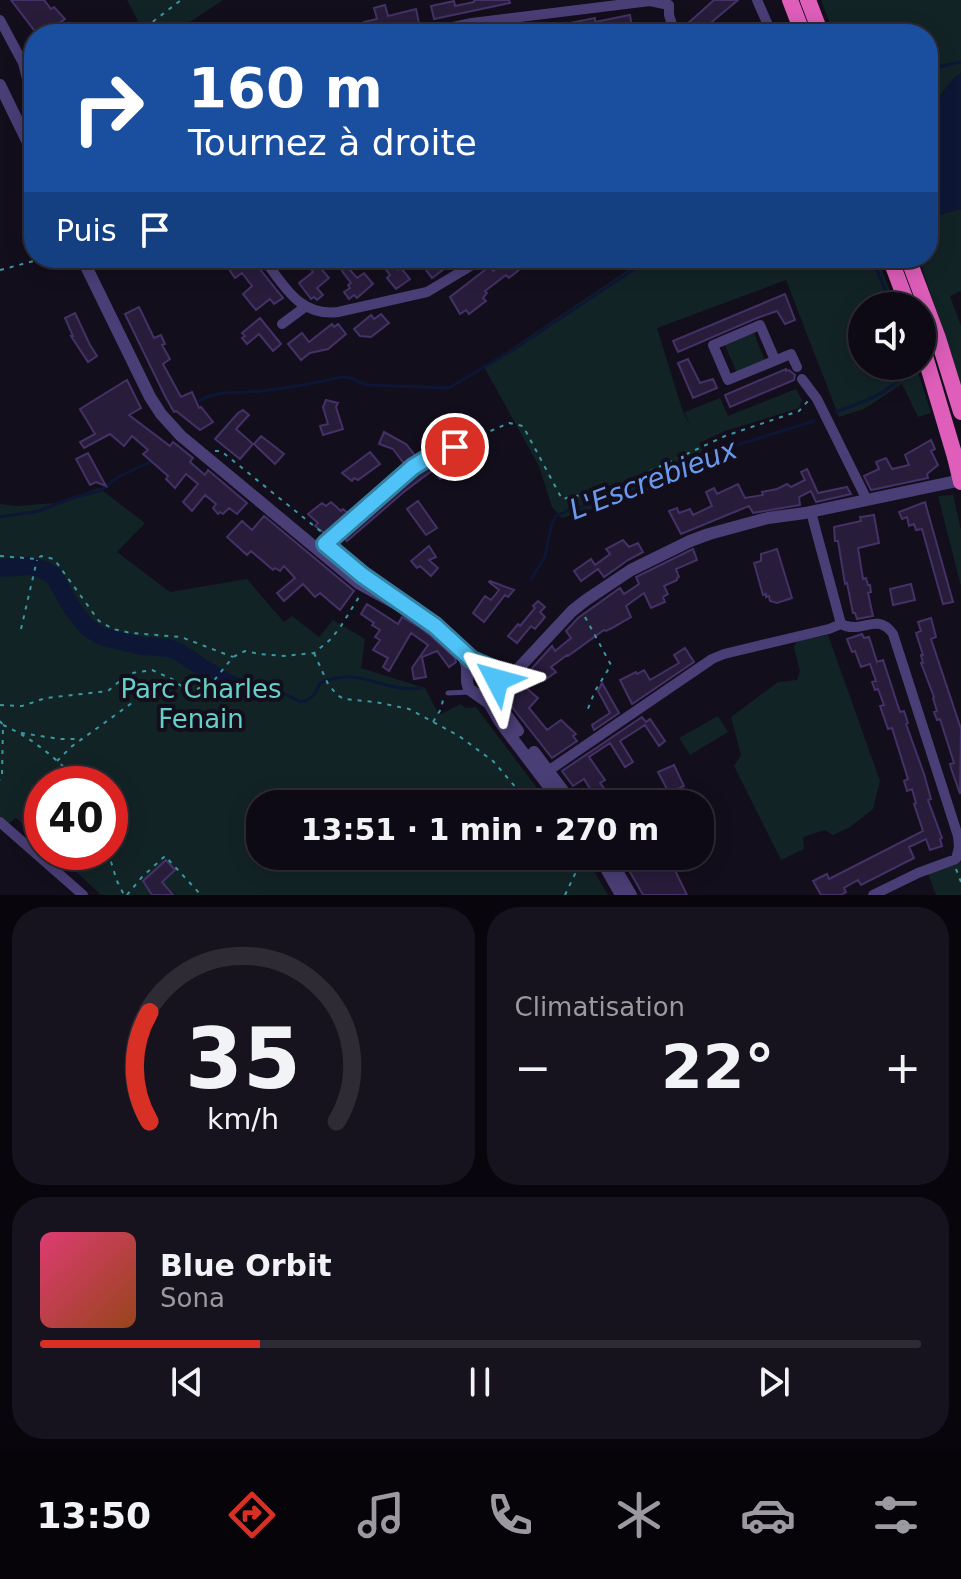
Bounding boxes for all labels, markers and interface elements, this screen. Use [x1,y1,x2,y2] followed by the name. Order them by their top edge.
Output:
[188,55,383,120] text: 160 m
[56,56,160,160] icon: right
[188,122,477,163] text: Tournez à droite
[133,208,177,252] icon: arrive
[56,213,117,248] text: Puis
[848,292,936,380] map controls
[848,292,936,380] button: sound
[421,413,489,481] pin
[433,425,477,469] icon: arrive
[565,432,742,527] water label: L'Escrebieux
[455,638,539,722] position arrow
[120,674,282,734] park label: Parc Charles Fenain
[24,766,128,870] speed limit sign: 40
[301,812,659,847] text: 13:51 · 1 min · 270 m
[515,992,685,1022] text: Climatisation
[185,1011,301,1108] text: 35
[661,1032,775,1102] text: 22°
[515,1042,551,1093] text: −
[884,1042,921,1093] text: +
[207,1102,279,1136] text: km/h
[160,1248,332,1283] text: Blue Orbit
[160,1283,225,1313] text: Sona
[165,1360,209,1404] icon: previous
[458,1360,502,1404] icon: pause
[752,1360,796,1404] icon: next
[224,1487,280,1543] icon: directions
[353,1487,409,1543] icon: music
[482,1487,538,1543] icon: phone
[611,1487,667,1543] icon: climate
[740,1487,796,1543] icon: car
[868,1487,924,1543] icon: filters
[36,1495,151,1536] text: 13:50

